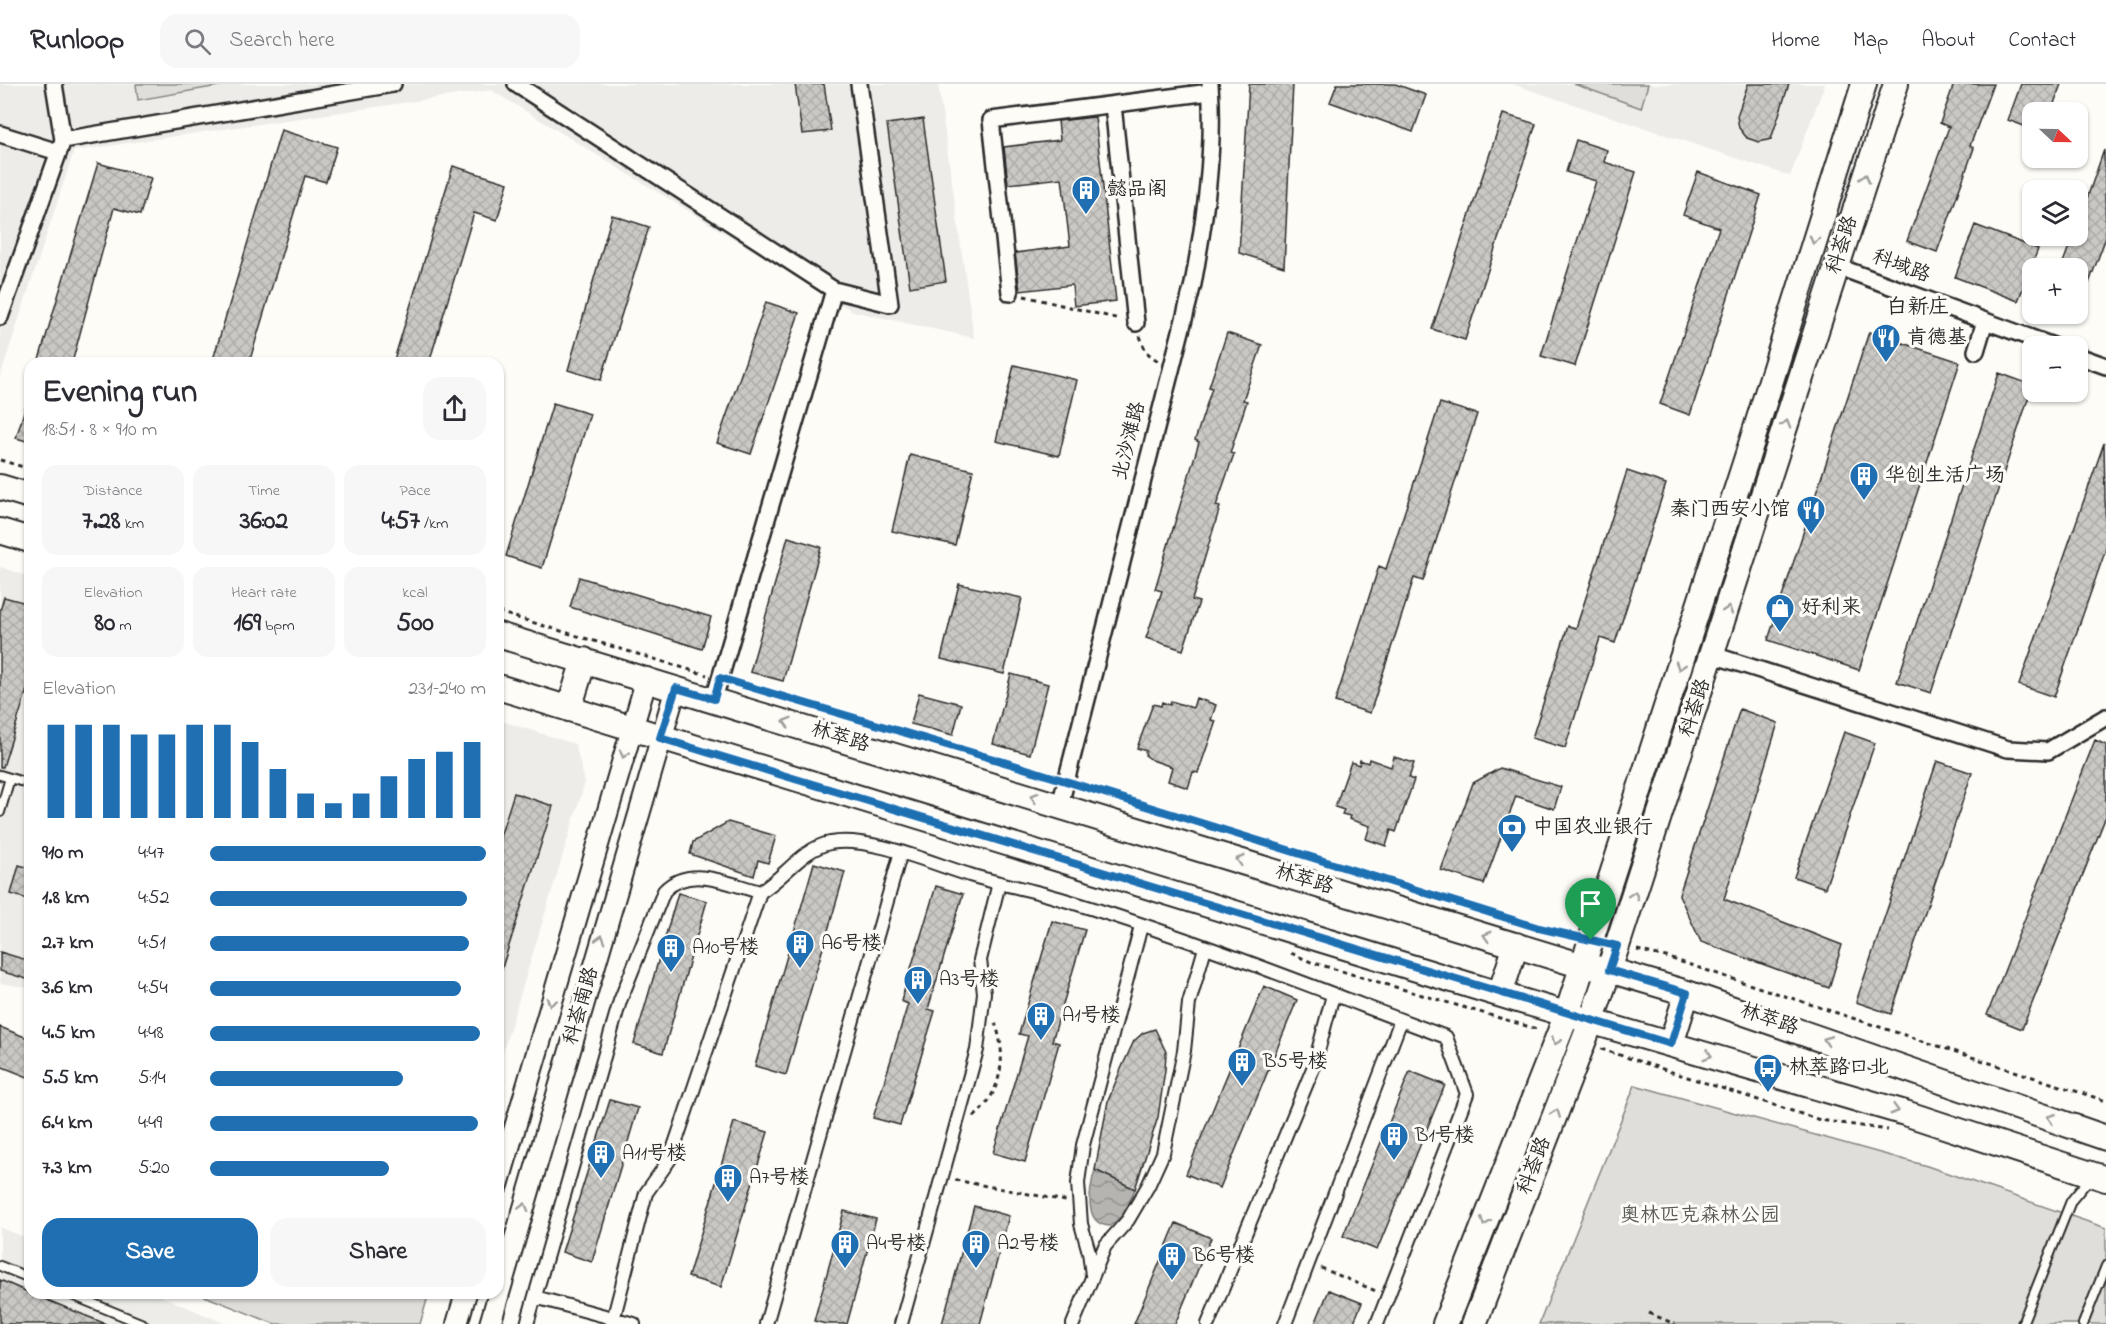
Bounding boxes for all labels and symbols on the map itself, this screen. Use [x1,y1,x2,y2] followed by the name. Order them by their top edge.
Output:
[2022,102,2088,168] north arrow
[1858,173,1870,184] one-way arrow
[1070,174,1102,216] building icon: 懿品阁
[1107,176,1167,205] place label: 懿品阁
[1820,211,1866,278] street label: 科荟路
[1809,234,1821,245] one-way arrow
[1868,243,1935,291] street label: 科域路
[1887,293,1950,323] district label: 白新庄
[1870,322,1902,364] restaurant icon: 肯德基
[1907,324,1967,353] place label: 肯德基
[1106,398,1154,483] street label: 北沙滩路
[1779,419,1791,430] one-way arrow
[1848,460,1880,502] building icon: 华创生活广场
[1885,462,2005,491] place label: 华创生活广场
[1795,494,1827,536] restaurant icon: 秦门西安小馆
[1670,496,1790,525] place label: 秦门西安小馆
[1764,592,1796,634] shop icon: 好利来
[1801,594,1861,623] place label: 好利来
[1720,605,1733,616] one-way arrow
[1675,660,1687,671] one-way arrow
[1673,674,1719,741] street label: 科荟路
[807,715,874,761] street label: 林萃路
[782,717,793,729] one-way arrow
[619,748,631,759] one-way arrow
[1029,792,1040,804] one-way arrow
[1496,812,1528,854] bank icon: 中国农业银行
[1533,814,1653,843] place label: 中国农业银行
[1235,855,1246,867] one-way arrow
[1271,857,1338,903] street label: 林萃路
[1565,878,1616,940] pin
[1627,890,1639,901] one-way arrow
[784,928,816,970] building icon: A6号楼
[821,930,882,959] place label: A6号楼
[1482,931,1493,943] one-way arrow
[655,932,687,974] building icon: A10号楼
[594,934,606,945] one-way arrow
[692,934,759,963] place label: A10号楼
[557,963,607,1048] street label: 科荟南路
[902,964,934,1006] building icon: A3号楼
[939,966,1000,995] place label: A3号楼
[546,996,558,1007] one-way arrow
[1736,997,1803,1044] street label: 林萃路
[1025,1000,1057,1042] building icon: A1号楼
[1062,1002,1121,1031] place label: A1号楼
[1551,1035,1563,1046] one-way arrow
[1822,1035,1833,1047] one-way arrow
[1226,1046,1258,1088] building icon: B5号楼
[1262,1048,1328,1077] place label: B5号楼
[1702,1048,1713,1060] one-way arrow
[1752,1052,1784,1094] bus stop icon: 林萃路口北
[1789,1054,1889,1083] place label: 林萃路口北
[1889,1103,1900,1115] one-way arrow
[1549,1108,1561,1119] one-way arrow
[2046,1112,2057,1125] one-way arrow
[1378,1120,1410,1162] building icon: B1号楼
[1414,1122,1475,1151] place label: B1号楼
[1511,1132,1560,1199] street label: 科荟路
[585,1138,617,1180] building icon: A11号楼
[622,1140,687,1169] place label: A11号楼
[712,1162,744,1204] building icon: A7号楼
[749,1164,810,1193] place label: A7号楼
[516,1202,529,1212] one-way arrow
[1620,1202,1780,1231] park label: 奥林匹克森林公园
[1480,1216,1492,1227] one-way arrow
[829,1228,861,1270] building icon: A4号楼
[960,1228,992,1270] building icon: A2号楼
[866,1230,927,1259] place label: A4号楼
[997,1230,1059,1259] place label: A2号楼
[1156,1240,1188,1282] building icon: B6号楼
[1192,1242,1255,1271] place label: B6号楼

